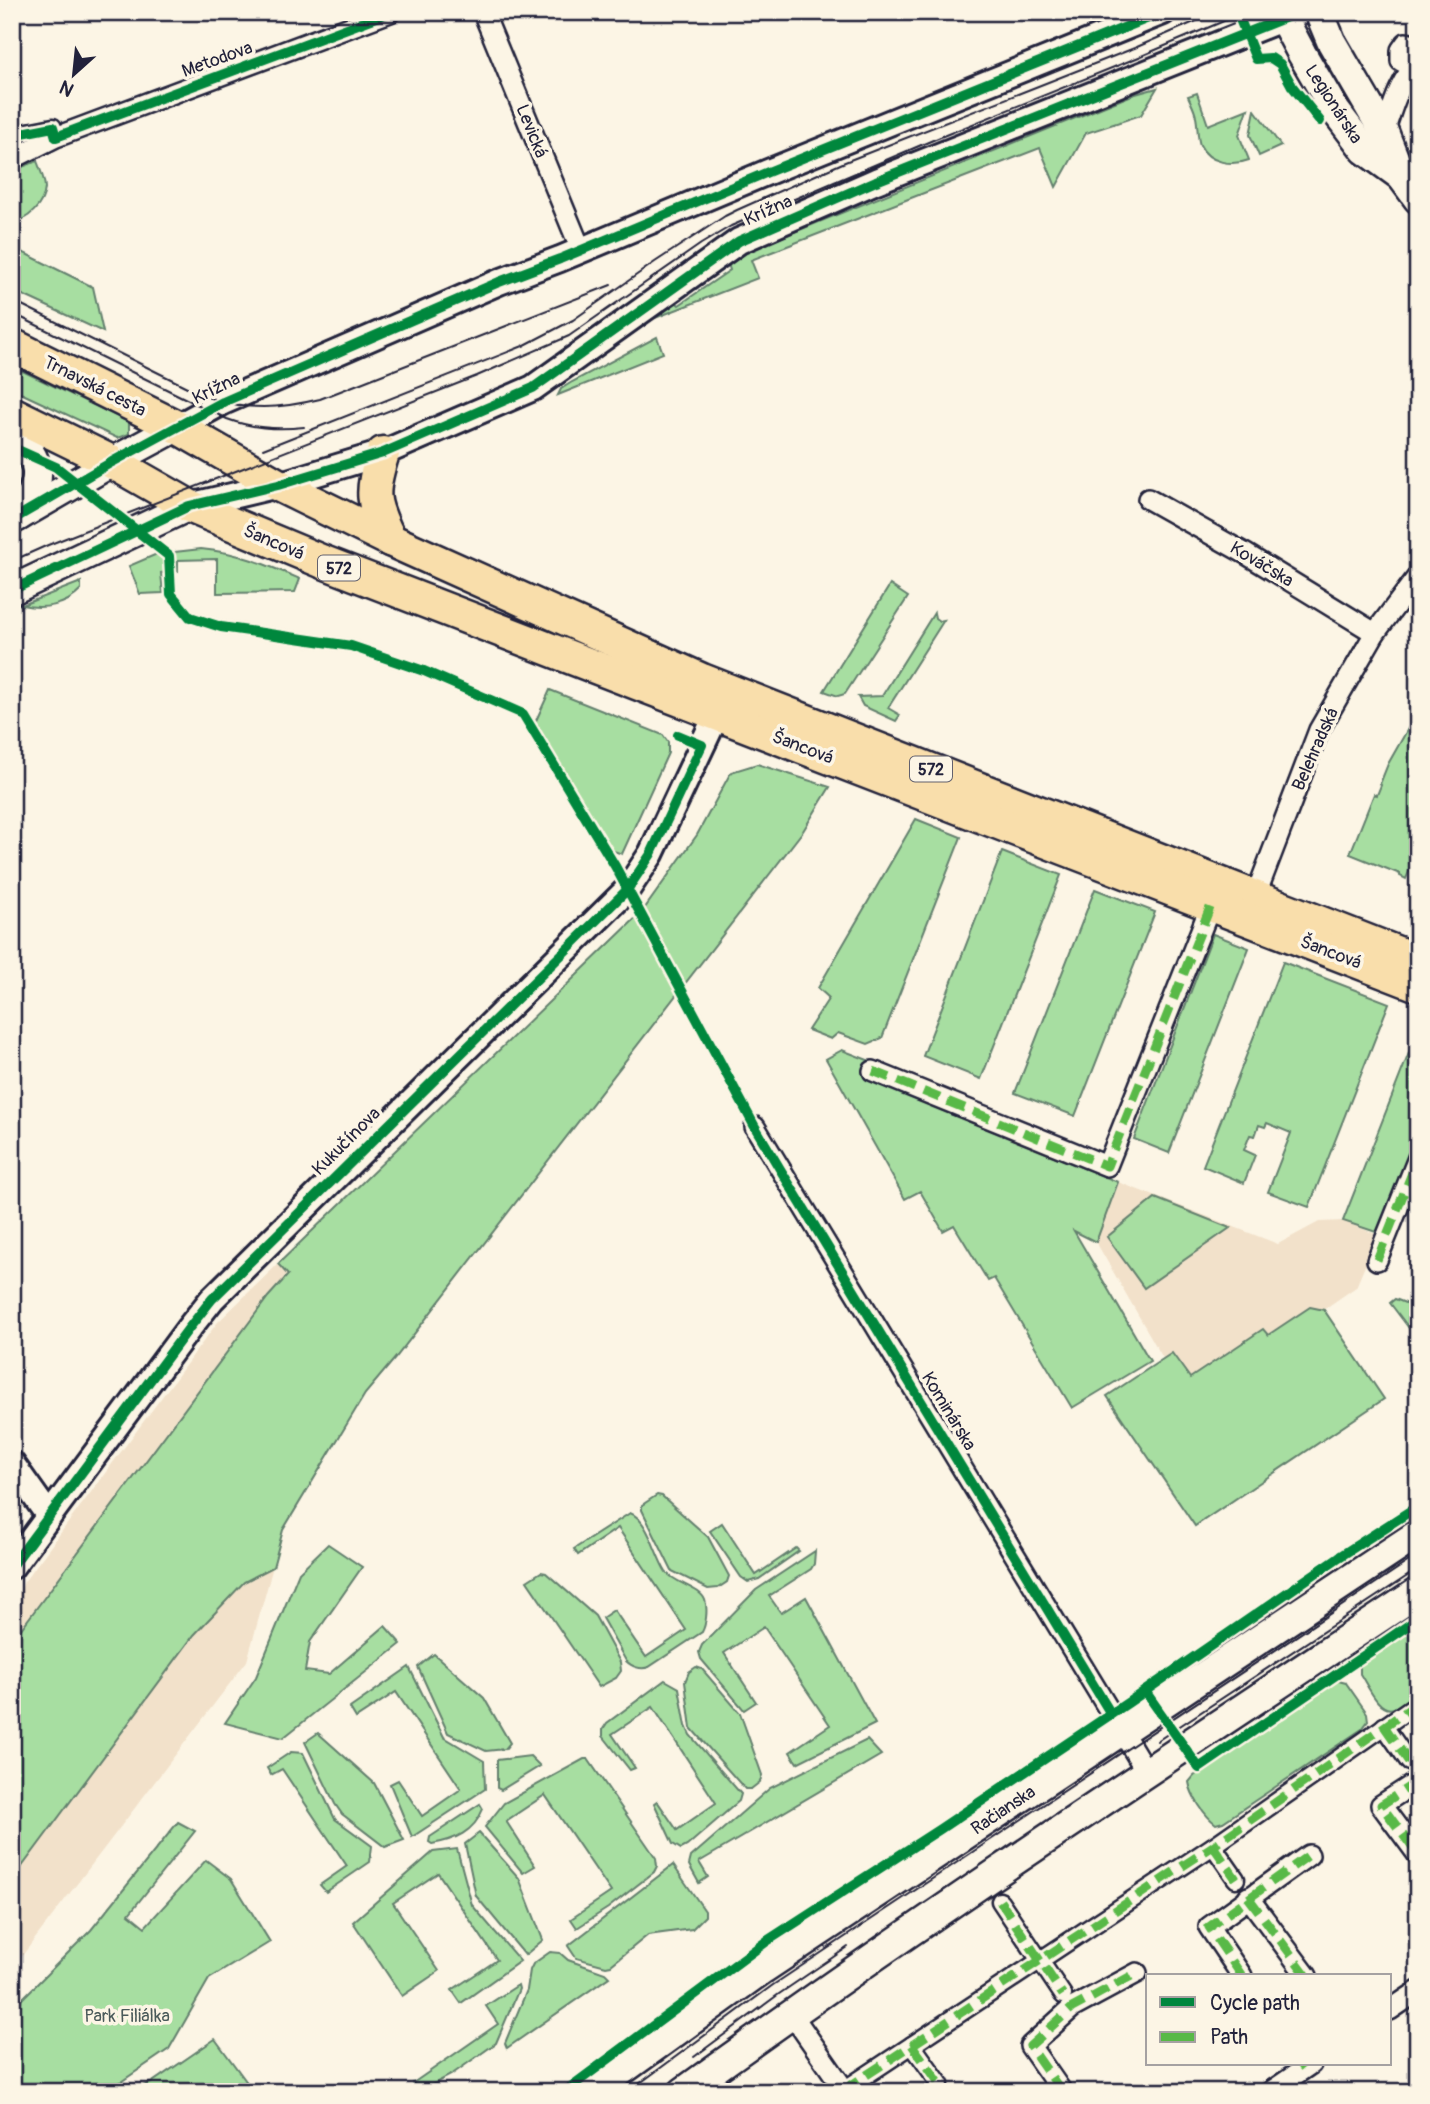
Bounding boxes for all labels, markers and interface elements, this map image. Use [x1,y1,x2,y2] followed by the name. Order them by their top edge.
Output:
[179,36,256,83] street label: Metodova
[38,38,108,108] north arrow
[1300,60,1368,148] street label: Legionárska
[55,75,78,102] text: N
[510,101,553,161] street label: Levická
[741,190,796,231] street label: Krížna
[40,351,150,422] street label: Trnavská cesta
[189,367,244,410] street label: Krížna
[240,518,308,566] street label: Šancová
[1226,536,1298,592] street label: Kováčska
[318,555,360,580] road number: 572
[1287,704,1344,794] street label: Belehradská
[769,724,837,770] street label: Šancová
[910,756,952,782] road number: 572
[1297,929,1365,975] street label: Šancová
[307,1102,385,1180] street label: Kukučínova
[916,1368,981,1455] street label: Kominárska
[967,1780,1040,1840] street label: Račianska
[1146,1974,1392,2066] legend
[1210,1990,1300,2017] text: Cycle path
[84,2005,170,2028] park label: Park Filiálka
[1210,2024,1248,2051] text: Path

